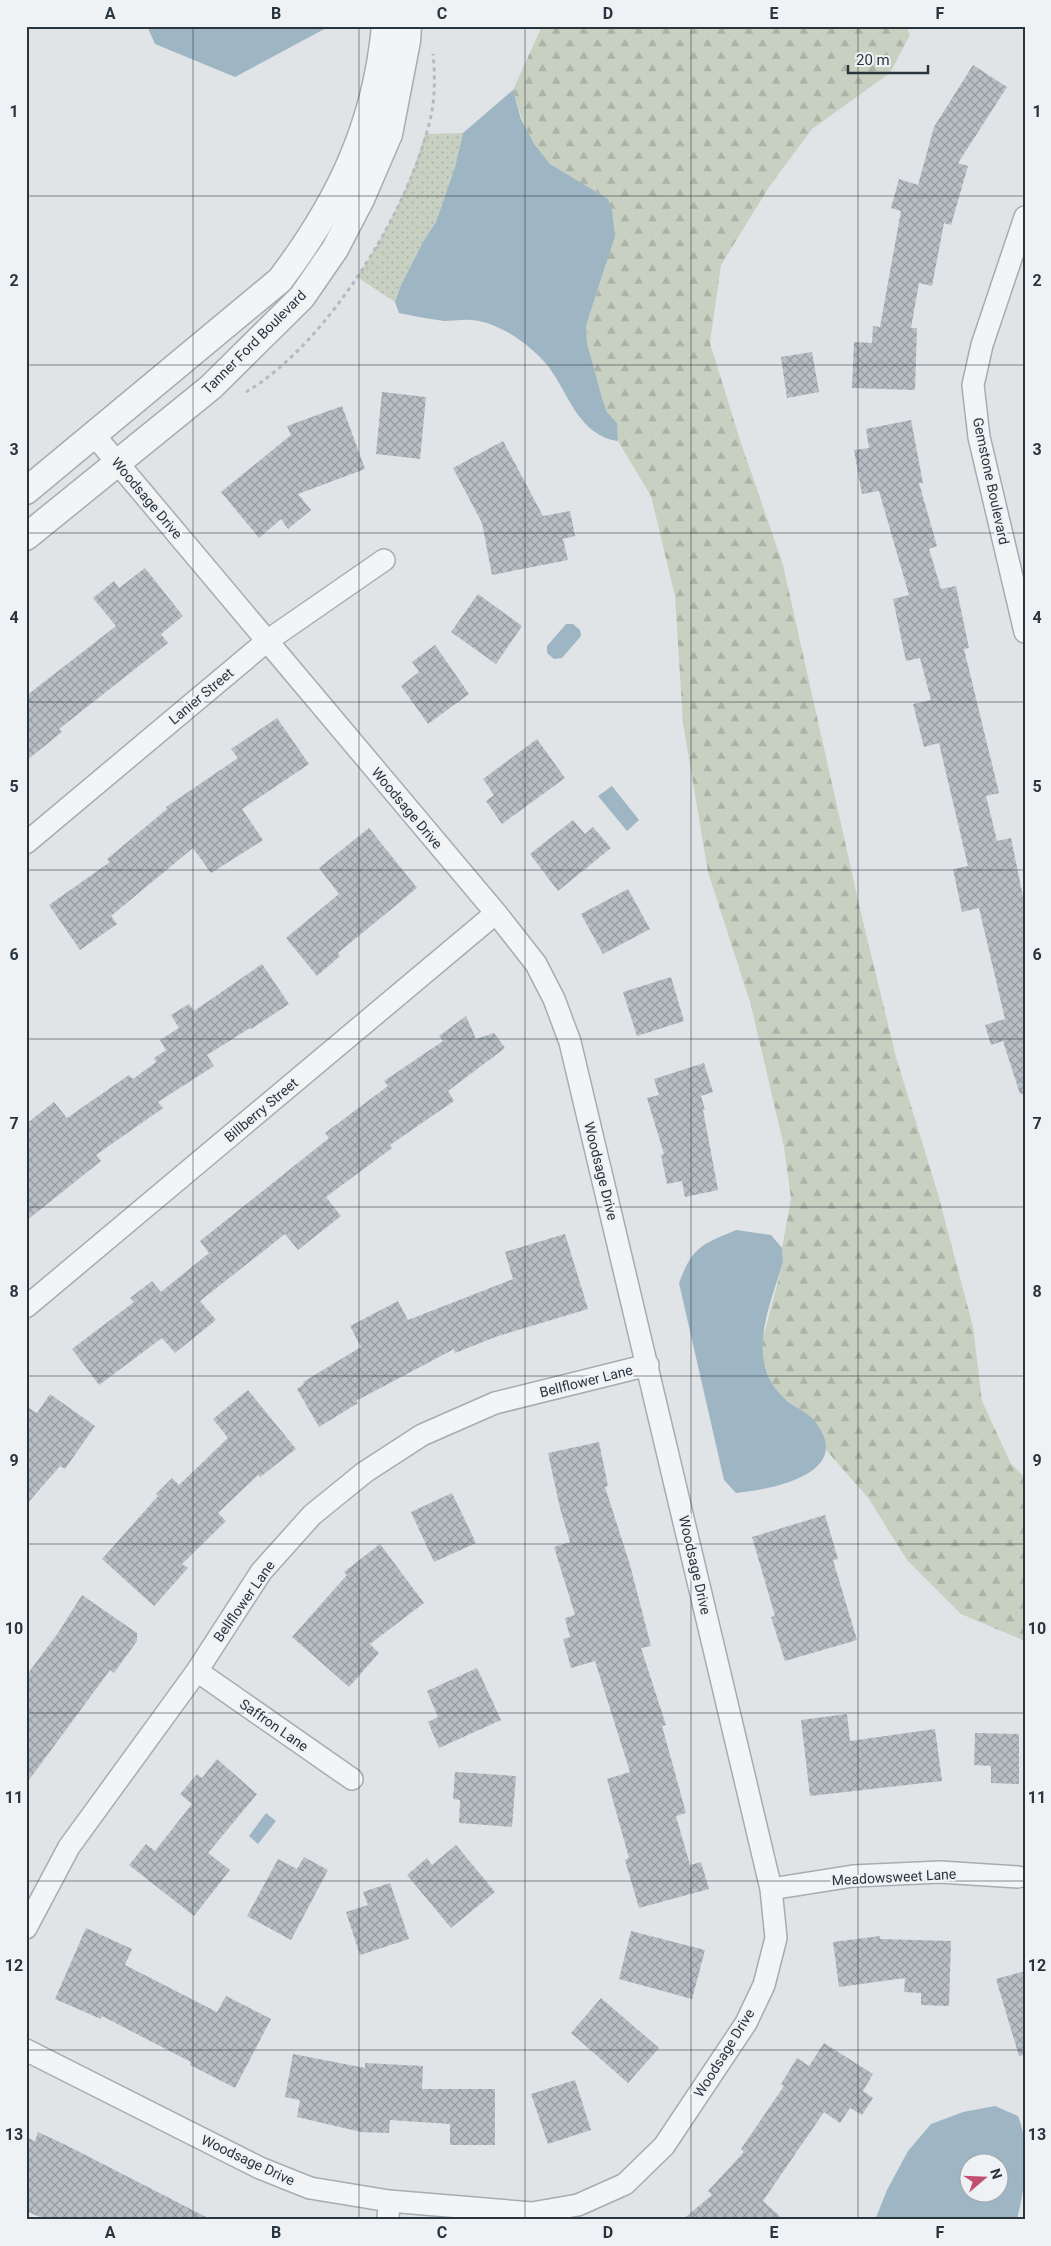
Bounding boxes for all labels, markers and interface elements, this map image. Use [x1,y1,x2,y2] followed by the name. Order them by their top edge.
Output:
[105,4,116,23] text: A
[271,4,281,23] text: B
[437,4,447,23] text: C
[603,4,613,23] text: D
[770,4,779,23] text: E
[936,4,945,23] text: F
[848,42,928,74] scale bar
[856,51,890,69] text: 20 m
[9,102,19,121] text: 1
[1032,102,1042,121] text: 1
[9,271,19,290] text: 2
[1032,271,1042,290] text: 2
[199,287,309,397] street label: Tanner Ford Boulevard
[970,416,1012,546] street label: Gemstone Boulevard
[9,440,19,459] text: 3
[1032,440,1042,459] text: 3
[108,454,186,542] street label: Woodsage Drive
[9,608,19,627] text: 4
[1032,608,1042,627] text: 4
[166,664,237,727] street label: Lanier Street
[368,764,446,852] street label: Woodsage Drive
[9,777,19,796] text: 5
[1032,777,1042,796] text: 5
[9,945,19,964] text: 6
[1032,945,1042,964] text: 6
[221,1074,301,1145] street label: Billberry Street
[9,1114,19,1133] text: 7
[1032,1114,1042,1133] text: 7
[581,1120,621,1222] street label: Woodsage Drive
[9,1282,19,1301] text: 8
[1032,1282,1042,1301] text: 8
[538,1362,634,1400] street label: Bellflower Lane
[9,1451,19,1470] text: 9
[1032,1451,1042,1470] text: 9
[676,1514,714,1616] street label: Woodsage Drive
[210,1557,278,1645] street label: Bellflower Lane
[5,1619,23,1638] text: 10
[1028,1619,1046,1638] text: 10
[237,1696,311,1754] street label: Saffron Lane
[5,1788,23,1807] text: 11
[1028,1788,1046,1807] text: 11
[831,1866,957,1888] street label: Meadowsweet Lane
[5,1956,23,1975] text: 12
[1028,1956,1046,1975] text: 12
[690,2006,758,2100] street label: Woodsage Drive
[5,2125,23,2144] text: 13
[1028,2125,1046,2144] text: 13
[199,2131,297,2189] street label: Woodsage Drive
[958,2154,1008,2204] north arrow
[987,2166,1005,2181] text: N
[105,2223,116,2242] text: A
[271,2223,281,2242] text: B
[437,2223,447,2242] text: C
[603,2223,613,2242] text: D
[770,2223,779,2242] text: E
[936,2223,945,2242] text: F

